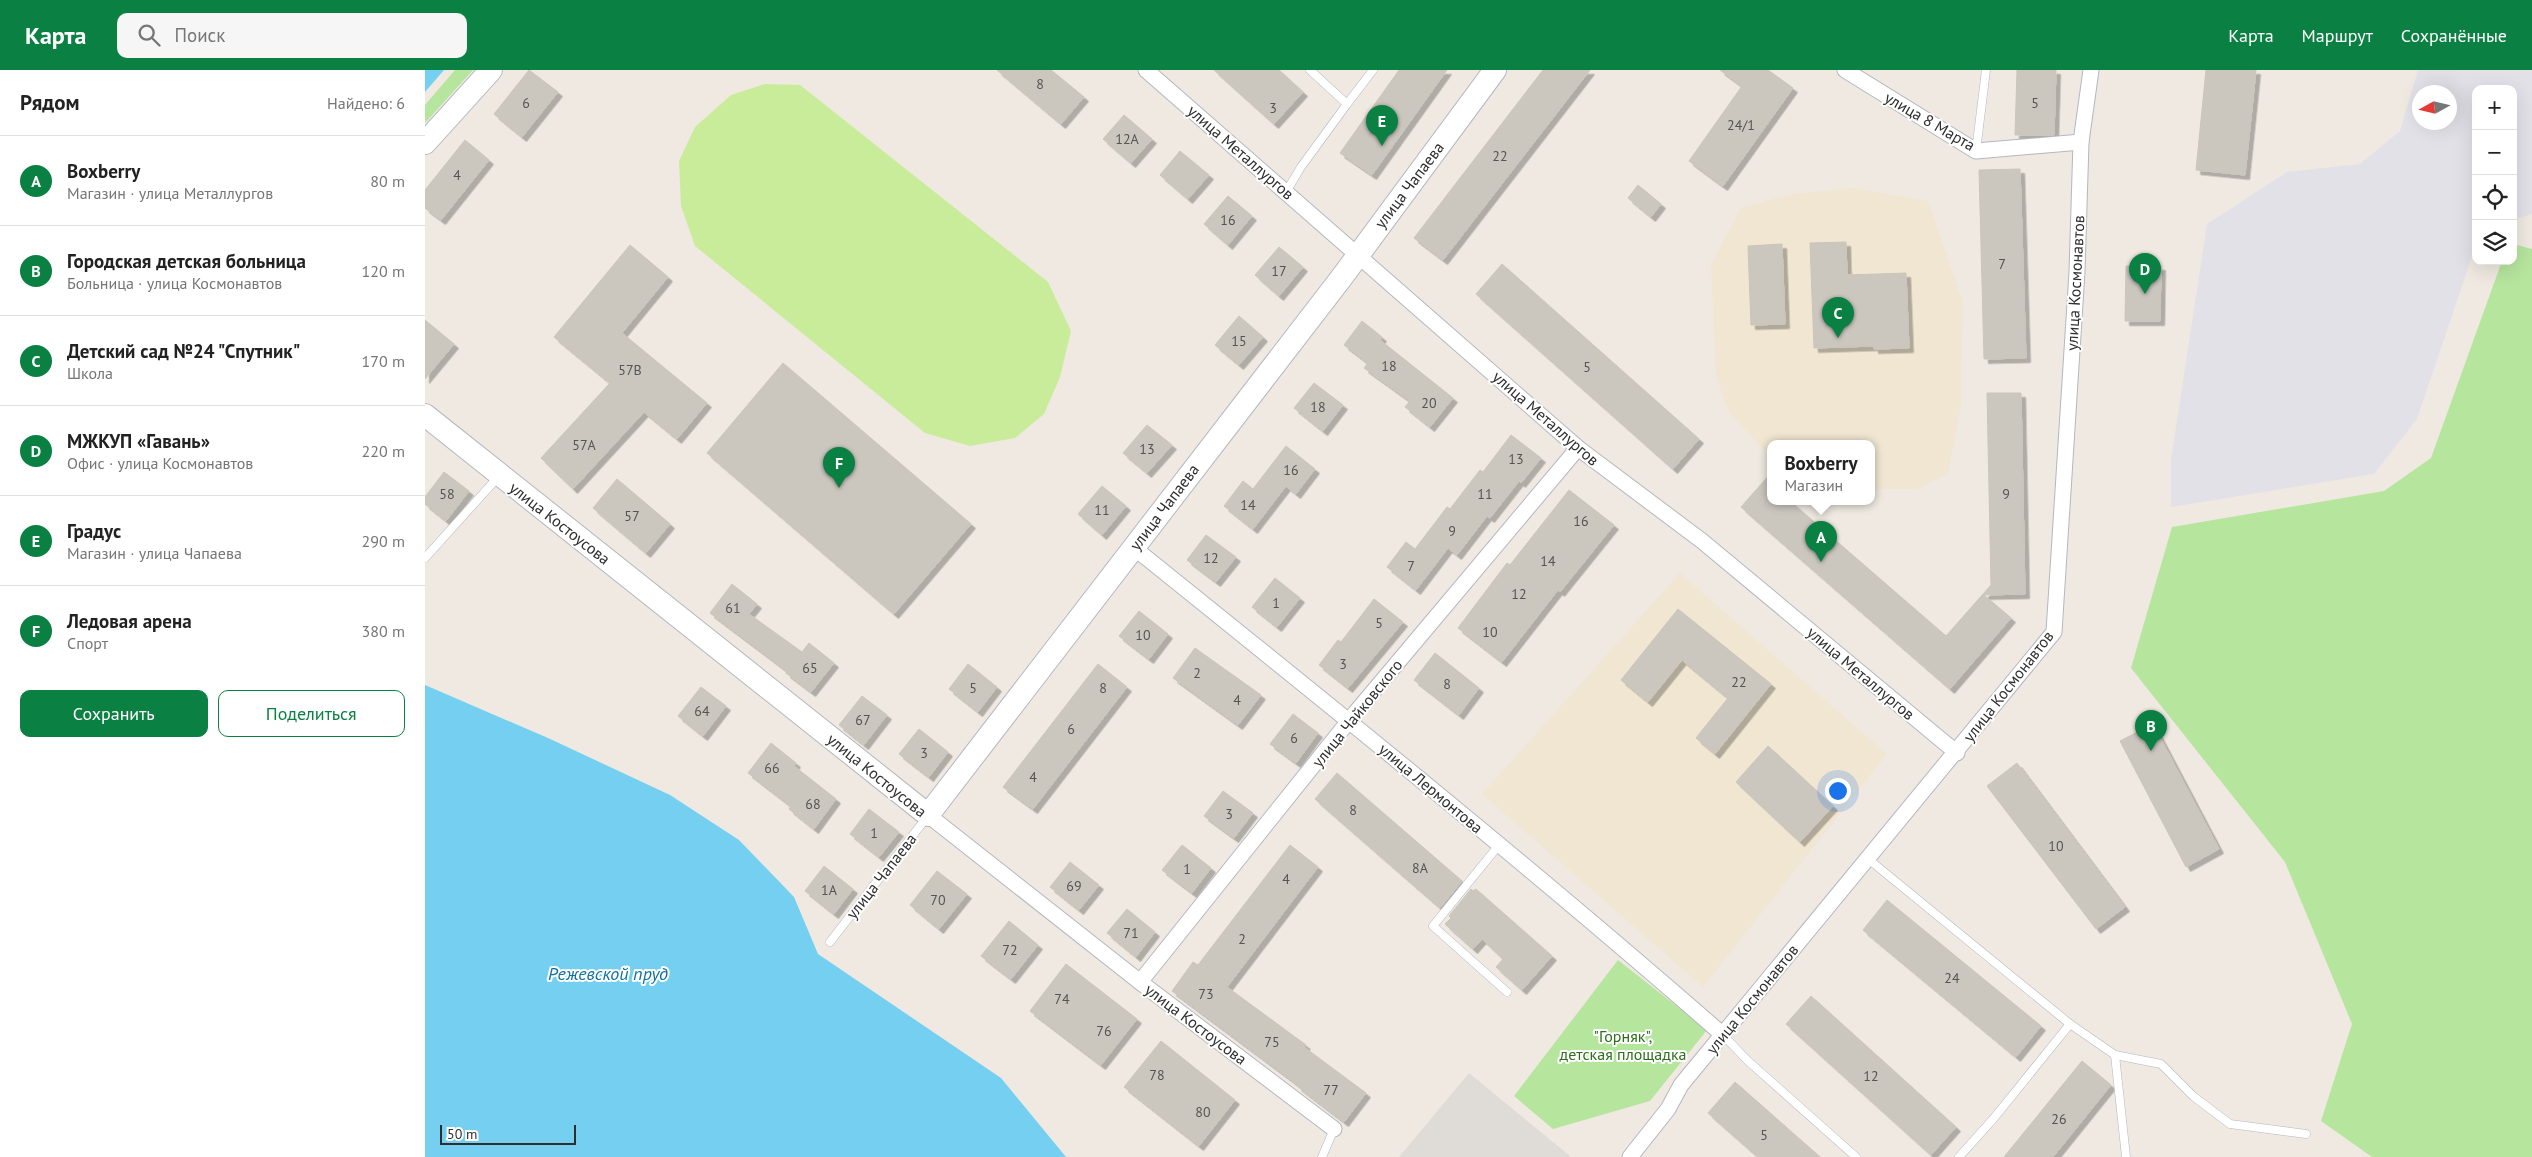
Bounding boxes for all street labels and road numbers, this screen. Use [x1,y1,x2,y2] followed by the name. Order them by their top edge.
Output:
[1881,87,1979,155] street label: улица 8 Марта
[1184,100,1298,204] street label: улица Металлургов
[1370,138,1448,232] street label: улица Чапаева
[2061,215,2089,351] street label: улица Космонавтов
[1489,366,1603,470] street label: улица Металлургов
[1125,460,1203,554] street label: улица Чапаева
[506,477,614,569] street label: улица Костоусова
[1803,622,1919,724] street label: улица Металлургов
[1958,626,2058,746] street label: улица Космонавтов
[1307,655,1407,771] street label: улица Чайковского
[823,729,931,821] street label: улица Костоусова
[1375,739,1487,837] street label: улица Лермонтова
[841,829,921,923] street label: улица Чапаева
[1702,940,1802,1058] street label: улица Космонавтов
[1141,979,1251,1069] street label: улица Костоусова

